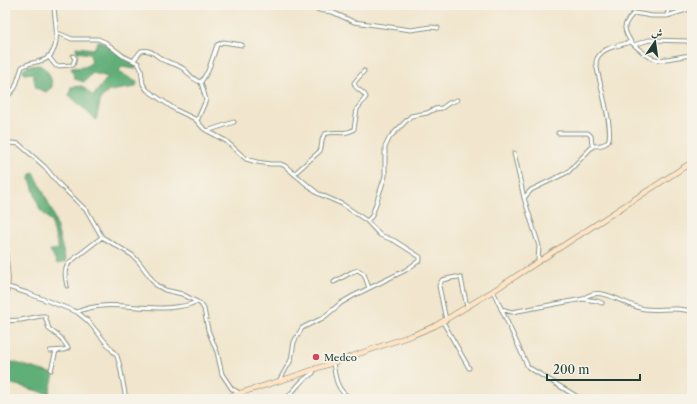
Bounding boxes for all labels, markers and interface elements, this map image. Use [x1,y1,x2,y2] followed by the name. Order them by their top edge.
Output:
[635,22,675,62] north arrow
[650,24,664,40] text: ش
[324,351,357,364] place label: Medco
[311,352,321,362] marker: Medco
[547,356,640,382] scale bar
[553,362,590,377] text: 200 m

